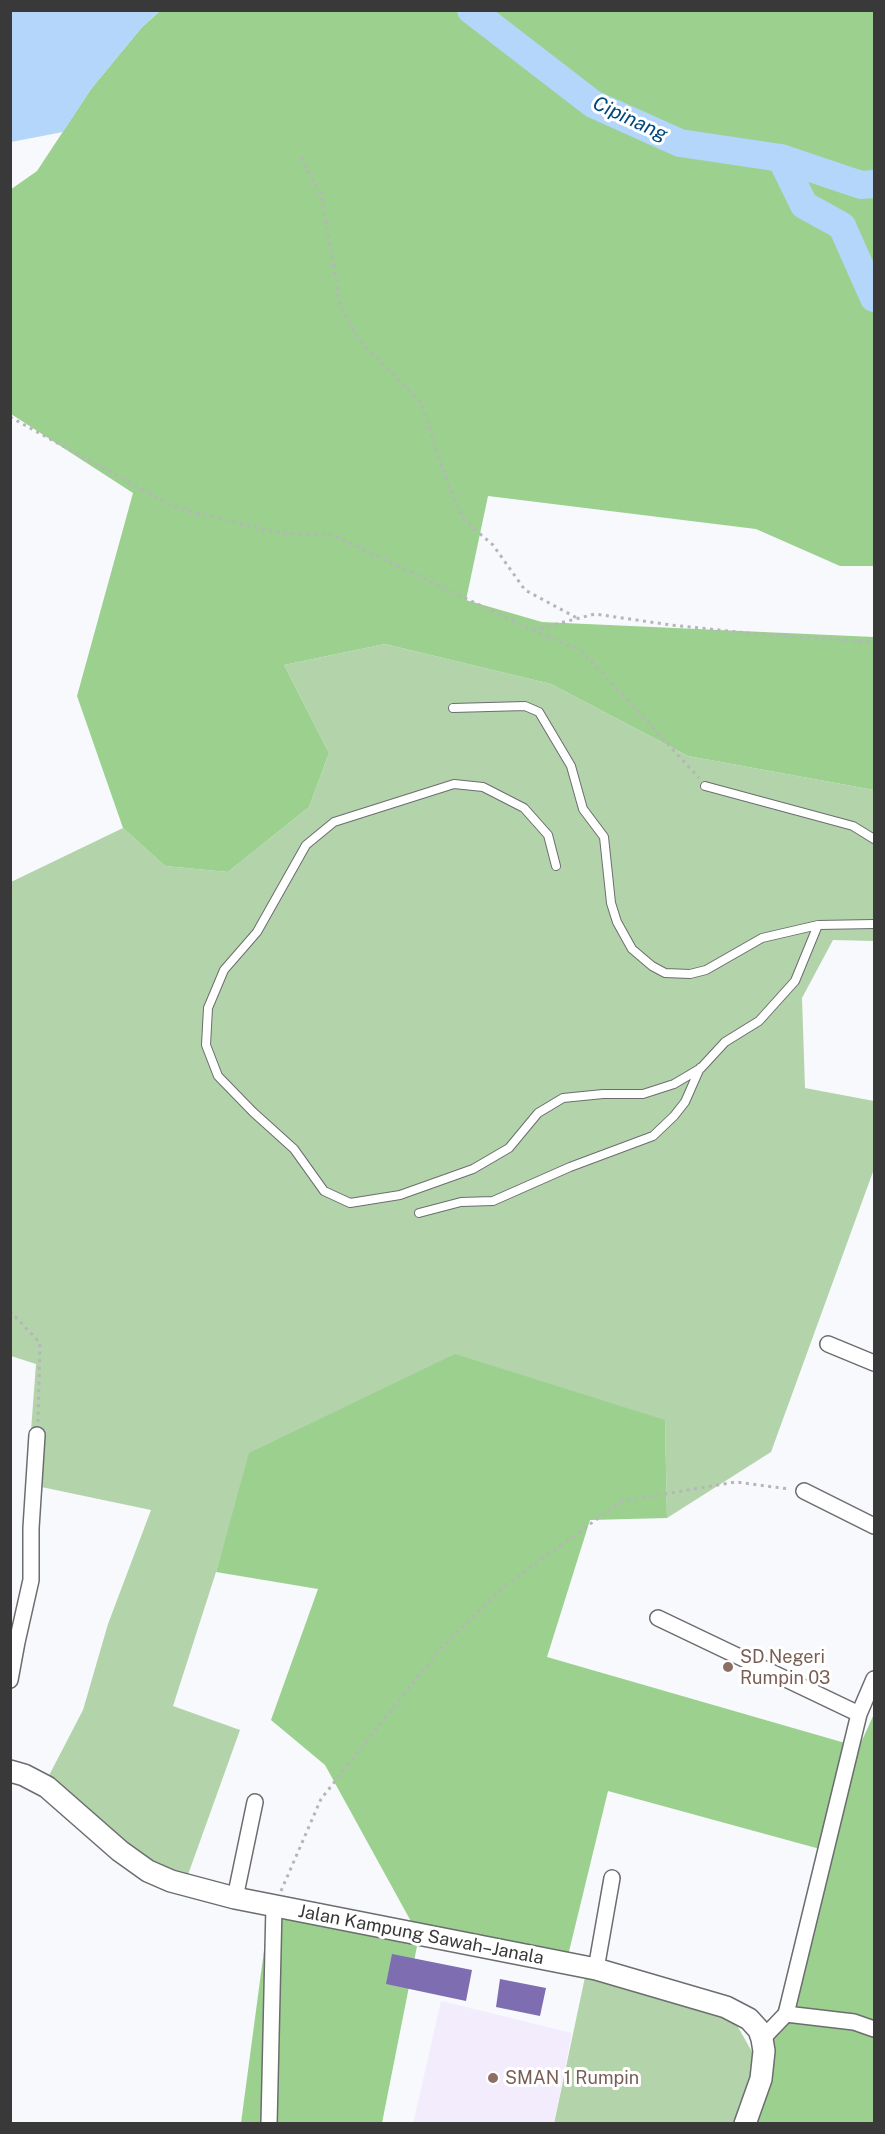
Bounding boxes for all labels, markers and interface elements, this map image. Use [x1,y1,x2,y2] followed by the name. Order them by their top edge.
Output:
[589,91,671,147] water label: Cipinang
[740,1646,830,1688] place label: SD Negeri Rumpin 03
[721,1660,735,1674] marker: SD Negeri Rumpin 03
[296,1901,546,1969] street label: Jalan Kampung Sawah–Janala
[505,2067,639,2089] place label: SMAN 1 Rumpin
[486,2071,500,2085] marker: SMAN 1 Rumpin

